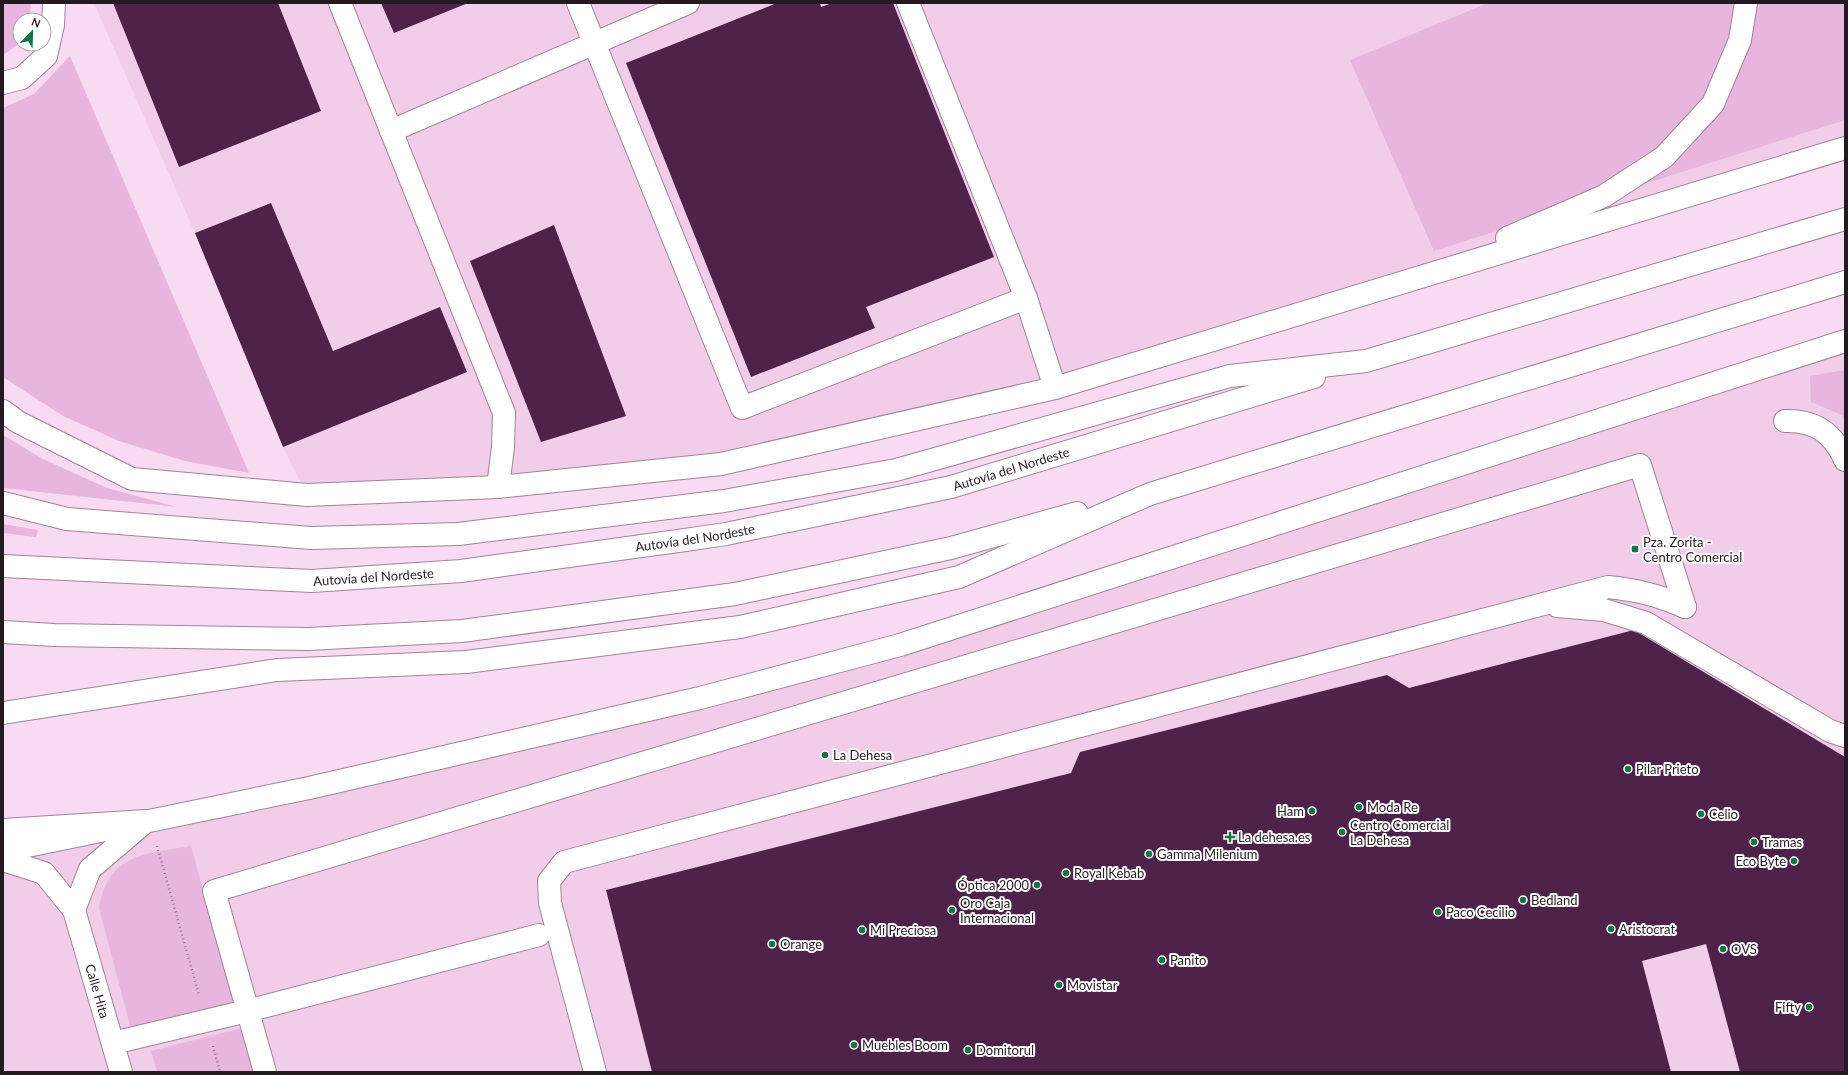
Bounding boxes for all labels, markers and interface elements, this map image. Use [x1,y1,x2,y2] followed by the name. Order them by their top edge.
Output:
[12,12,52,52] north arrow
[30,15,43,30] text: N
[951,444,1071,494] street label: Autovía del Nordeste
[634,520,756,555] street label: Autovía del Nordeste
[1643,534,1742,565] place label: Pza. Zorita - Centro Comercial
[1630,544,1640,554] marker: Pza. Zorita - Centro Comercial
[313,565,434,589] street label: Autovía del Nordeste
[833,747,892,763] place label: La Dehesa
[820,750,830,760] marker: La Dehesa
[1636,761,1699,777] place label: Pilar Prieto
[1623,764,1633,774] marker: Pilar Prieto
[1367,799,1418,815] place label: Moda Re
[1354,802,1364,812] marker: Moda Re
[1277,803,1304,819] place label: Ham
[1307,806,1317,816] marker: Ham
[1709,806,1738,822] place label: Celio
[1696,809,1706,819] marker: Celio
[1350,817,1449,848] place label: Centro Comercial La Dehesa
[1337,827,1347,837] marker: Centro Comercial La Dehesa
[1238,829,1311,845] place label: La dehesa.es
[1225,832,1235,842] marker: La dehesa.es
[1762,834,1802,850] place label: Tramas
[1749,837,1759,847] marker: Tramas
[1157,846,1257,862] place label: Gamma Milenium
[1144,849,1154,859] marker: Gamma Milenium
[1736,853,1786,869] place label: Eco Byte
[1789,856,1799,866] marker: Eco Byte
[1074,865,1144,881] place label: Royal Kebab
[1061,868,1071,878] marker: Royal Kebab
[957,877,1029,893] place label: Óptica 2000
[1032,880,1042,890] marker: Óptica 2000
[1531,892,1578,908] place label: Bedland
[960,895,1034,926] place label: Oro Caja Internacional
[1518,895,1528,905] marker: Bedland
[1446,904,1515,920] place label: Paco Cecilio
[947,905,957,915] marker: Oro Caja Internacional
[1433,907,1443,917] marker: Paco Cecilio
[1619,921,1675,937] place label: Aristocrat
[870,922,936,938] place label: Mi Preciosa
[1606,924,1616,934] marker: Aristocrat
[857,925,867,935] marker: Mi Preciosa
[780,936,822,952] place label: Orange
[767,939,777,949] marker: Orange
[1731,941,1757,957] place label: OVS
[1718,944,1728,954] marker: OVS
[1170,952,1206,968] place label: Panito
[1157,955,1167,965] marker: Panito
[82,962,113,1020] street label: Calle Hita
[1067,977,1118,993] place label: Movistar
[1054,980,1064,990] marker: Movistar
[1775,999,1801,1015] place label: Fifty
[1804,1002,1814,1012] marker: Fifty
[862,1037,948,1053] place label: Muebles Boom
[849,1040,859,1050] marker: Muebles Boom
[976,1042,1034,1058] place label: Domitorul
[963,1045,973,1055] marker: Domitorul

